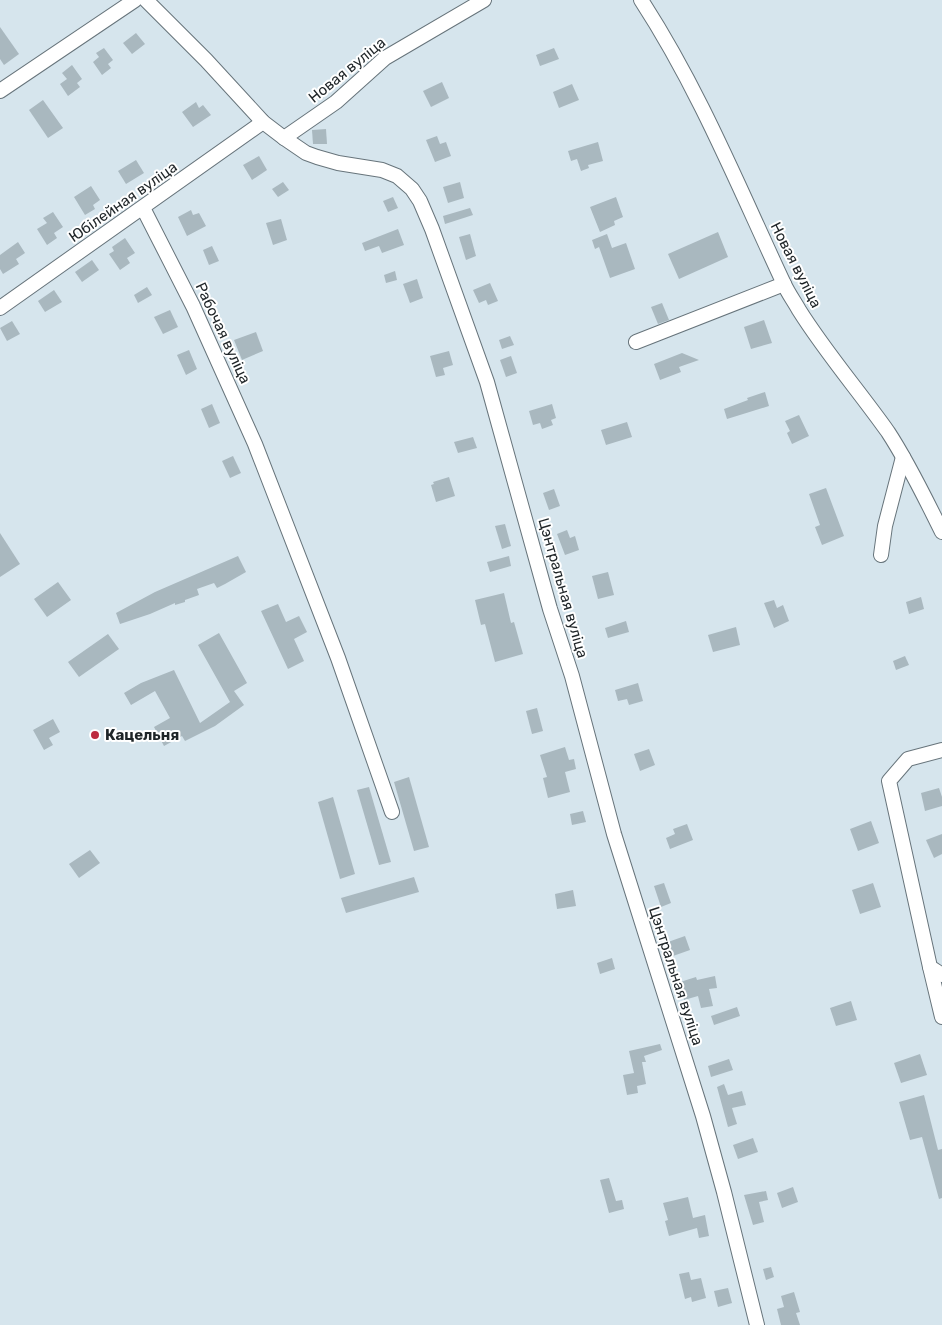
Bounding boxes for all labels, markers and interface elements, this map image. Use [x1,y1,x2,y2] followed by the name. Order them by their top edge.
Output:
[305,33,389,107] street label: Новая вуліца
[65,158,181,246] street label: Юбілейная вуліца
[767,219,825,311] street label: Новая вуліца
[192,279,254,387] street label: Рабочая вуліца
[534,516,592,660] street label: Цэнтральная вуліца
[105,726,179,744] place label: Кацельня
[89,729,101,741] marker: Кацельня
[645,904,707,1048] street label: Цэнтральная вуліца

